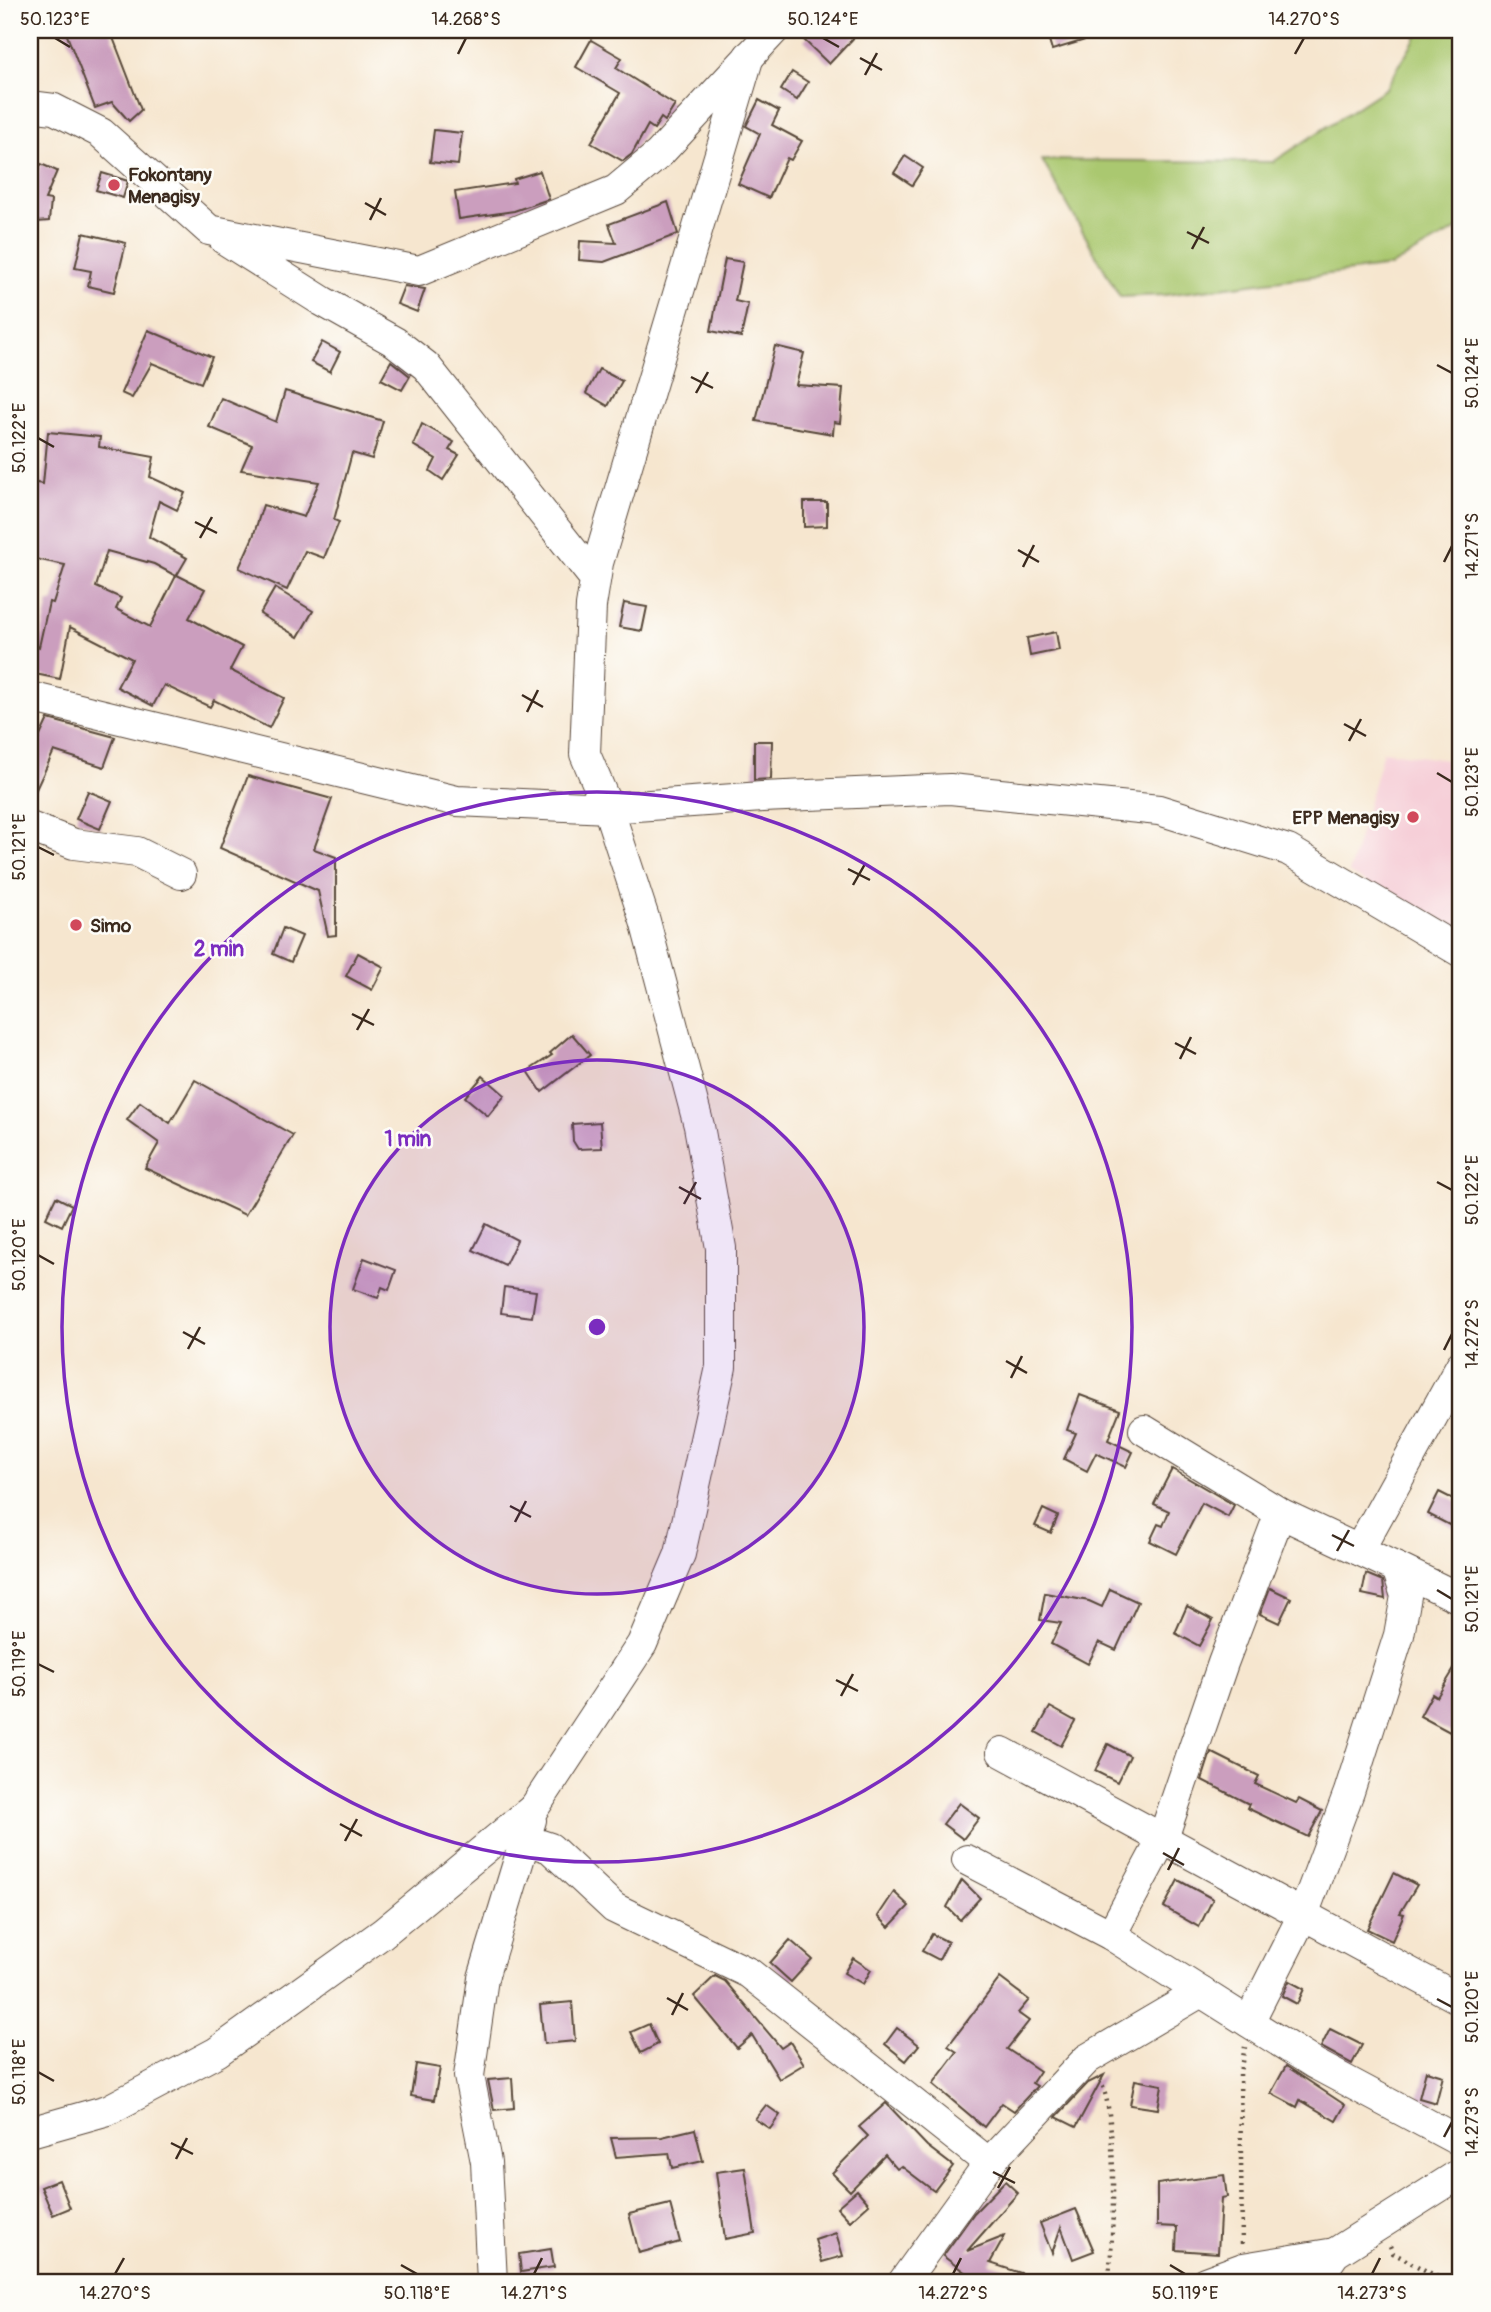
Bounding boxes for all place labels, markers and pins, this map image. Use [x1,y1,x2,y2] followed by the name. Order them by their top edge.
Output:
[128,163,212,209] place label: Fokontany Menagisy
[106,177,122,193] marker: Fokontany Menagisy
[1292,806,1400,830] place label: EPP Menagisy
[1405,809,1421,825] marker: EPP Menagisy
[90,914,132,938] place label: Simo
[68,917,84,933] marker: Simo
[585,1315,609,1339] centre of rings

